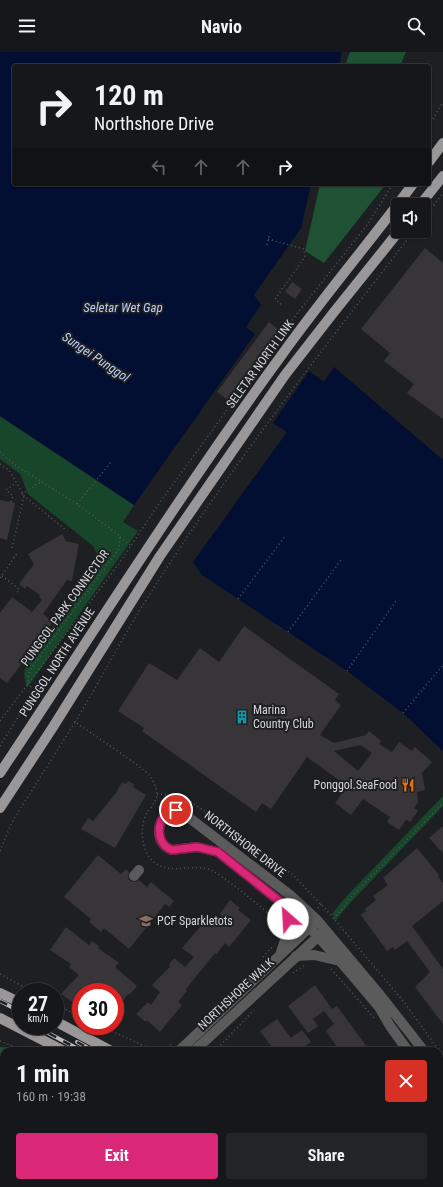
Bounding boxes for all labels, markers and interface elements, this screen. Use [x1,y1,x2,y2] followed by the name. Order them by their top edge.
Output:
[16,15,38,37] icon: menu
[405,15,427,37] icon: search
[201,16,242,37] text: Navio
[94,79,164,112] text: 120 m
[28,80,80,132] icon: right
[94,113,214,134] text: Northshore Drive
[148,156,170,178] icon: left
[190,156,212,178] icon: ahead
[232,156,254,178] icon: ahead
[274,156,296,178] icon: right
[391,198,431,238] map controls
[391,198,431,238] button: sound
[83,300,163,315] water label: Seletar Wet Gap
[223,317,297,411] street label: SELETAR NORTH LINK
[60,329,133,386] water label: Sungei Punggol
[18,547,112,669] street label: PUNGGOL PARK CONNECTOR
[17,605,97,719] street label: PUNGGOL NORTH AVENUE
[253,703,314,731] place label: Marina Country Club
[234,709,250,725] building icon: Marina Country Club
[400,777,416,793] restaurant icon: Ponggol.SeaFood
[314,778,397,792] place label: Ponggol.SeaFood
[159,793,193,827] pin
[165,799,187,821] icon: arrive
[202,808,288,880] street label: NORTHSHORE DRIVE
[267,898,309,940] position arrow
[138,913,154,929] school or university icon: PCF Sparkletots
[157,914,233,928] place label: PCF Sparkletots
[195,955,277,1033] street label: NORTHSHORE WALK
[72,983,124,1035] speed limit sign: 30
[28,992,48,1016] text: 27
[28,1013,48,1024] text: km/h
[16,1060,69,1088] text: 1 min
[385,1060,427,1102] button: close
[16,1089,86,1104] text: 160 m · 19:38
[16,1133,218,1179] button: Exit
[226,1133,427,1179] button: Share

